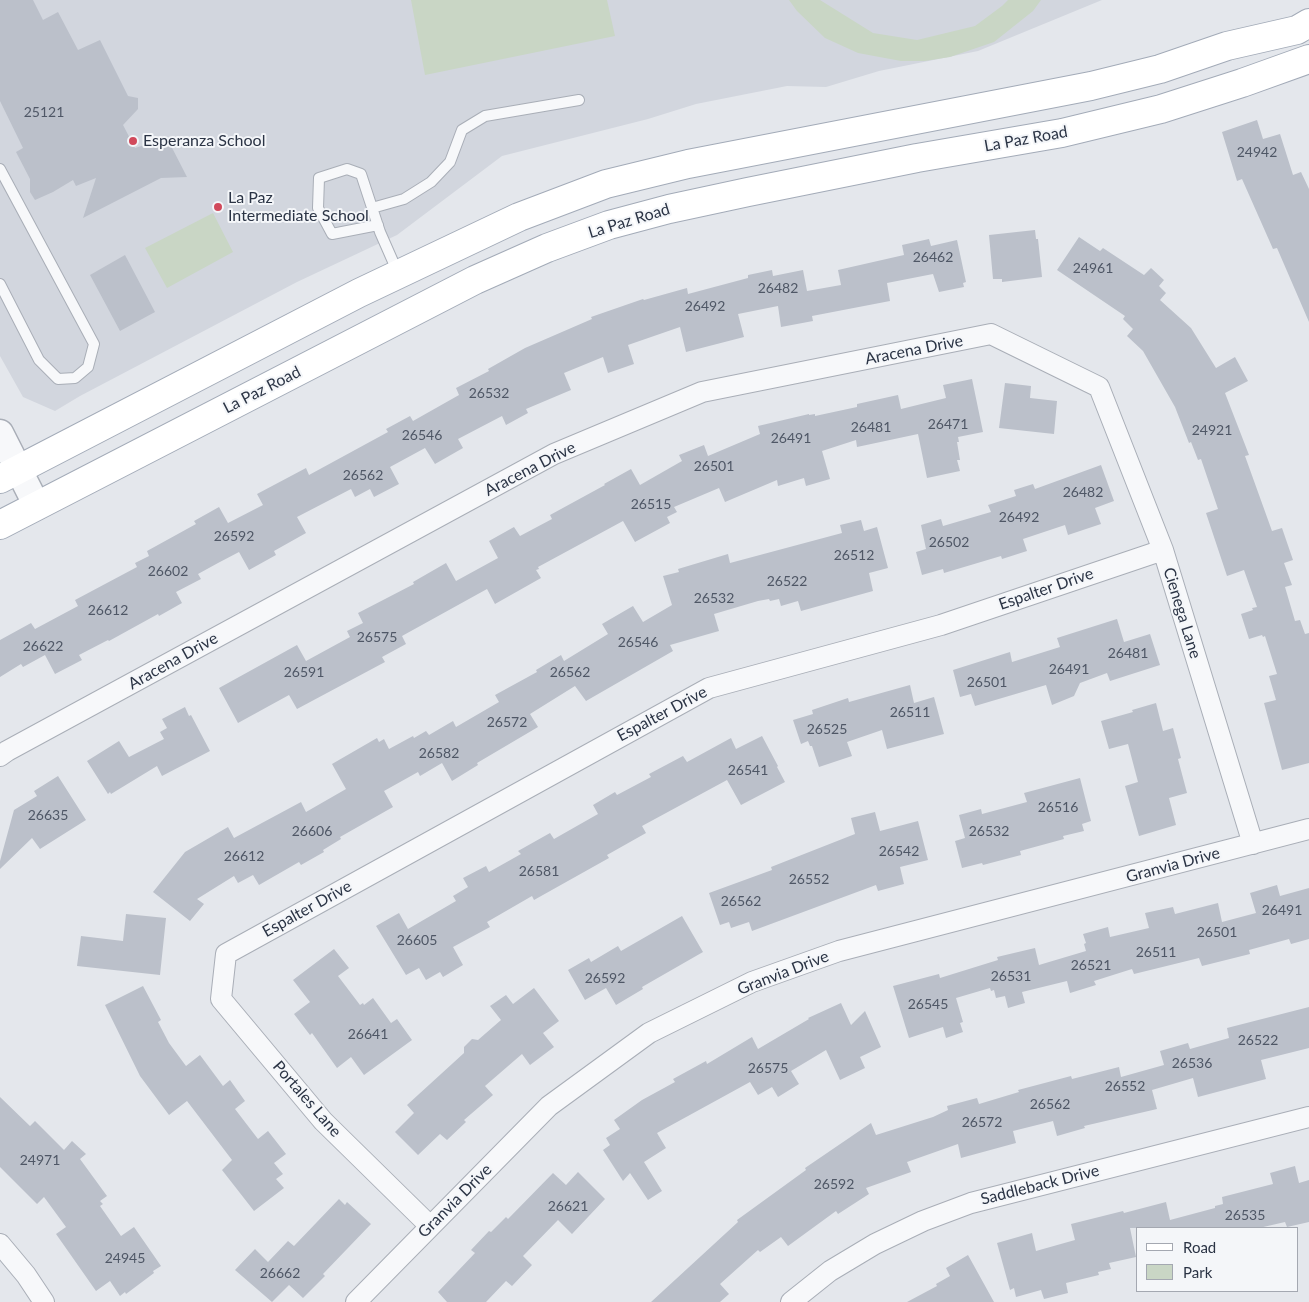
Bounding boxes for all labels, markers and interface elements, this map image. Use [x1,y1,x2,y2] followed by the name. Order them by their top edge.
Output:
[24,104,64,120] house number: 25121
[983,122,1069,156] street label: La Paz Road
[143,131,265,151] place label: Esperanza School
[127,135,139,147] marker: Esperanza School
[1237,144,1277,160] house number: 24942
[228,188,369,226] place label: La Paz Intermediate School
[586,199,672,243] street label: La Paz Road
[212,201,224,213] marker: La Paz Intermediate School
[913,249,953,265] house number: 26462
[1073,260,1113,276] house number: 24961
[758,280,798,296] house number: 26482
[685,298,725,314] house number: 26492
[863,331,965,369] street label: Aracena Drive
[220,362,304,418] street label: La Paz Road
[469,385,509,401] house number: 26532
[928,416,968,432] house number: 26471
[851,419,891,435] house number: 26481
[1192,422,1232,438] house number: 24921
[402,427,442,443] house number: 26546
[771,430,811,446] house number: 26491
[481,438,579,500] street label: Aracena Drive
[694,458,734,474] house number: 26501
[343,467,383,483] house number: 26562
[1063,484,1103,500] house number: 26482
[631,496,671,512] house number: 26515
[999,509,1039,525] house number: 26492
[214,528,254,544] house number: 26592
[929,534,969,550] house number: 26502
[834,547,874,563] house number: 26512
[148,563,188,579] house number: 26602
[996,564,1096,614] street label: Espalter Drive
[1159,565,1205,661] street label: Cienega Lane
[767,573,807,589] house number: 26522
[694,590,734,606] house number: 26532
[88,602,128,618] house number: 26612
[125,628,221,694] street label: Aracena Drive
[357,629,397,645] house number: 26575
[618,634,658,650] house number: 26546
[23,638,63,654] house number: 26622
[1108,645,1148,661] house number: 26481
[1049,661,1089,677] house number: 26491
[284,664,324,680] house number: 26591
[550,664,590,680] house number: 26562
[967,674,1007,690] house number: 26501
[614,682,710,746] street label: Espalter Drive
[890,704,930,720] house number: 26511
[487,714,527,730] house number: 26572
[807,721,847,737] house number: 26525
[419,745,459,761] house number: 26582
[728,762,768,778] house number: 26541
[1038,799,1078,815] house number: 26516
[28,807,68,823] house number: 26635
[292,823,332,839] house number: 26606
[969,823,1009,839] house number: 26532
[879,843,919,859] house number: 26542
[1124,843,1222,887] street label: Granvia Drive
[224,848,264,864] house number: 26612
[519,863,559,879] house number: 26581
[789,871,829,887] house number: 26552
[259,877,355,941] street label: Espalter Drive
[721,893,761,909] house number: 26562
[1262,902,1302,918] house number: 26491
[1197,924,1237,940] house number: 26501
[397,932,437,948] house number: 26605
[1136,944,1176,960] house number: 26511
[735,947,831,999] street label: Granvia Drive
[1071,957,1111,973] house number: 26521
[991,968,1031,984] house number: 26531
[585,970,625,986] house number: 26592
[908,996,948,1012] house number: 26545
[348,1026,388,1042] house number: 26641
[1238,1032,1278,1048] house number: 26522
[1172,1055,1212,1071] house number: 26536
[269,1057,345,1141] street label: Portales Lane
[748,1060,788,1076] house number: 26575
[1105,1078,1145,1094] house number: 26552
[1030,1096,1070,1112] house number: 26562
[962,1114,1002,1130] house number: 26572
[20,1152,60,1168] house number: 24971
[414,1160,496,1242] street label: Granvia Drive
[979,1161,1101,1209] street label: Saddleback Drive
[814,1176,854,1192] house number: 26592
[548,1198,588,1214] house number: 26621
[1225,1207,1265,1223] house number: 26535
[1136,1227,1299,1292] legend
[1183,1238,1216,1256] text: Road
[105,1250,145,1266] house number: 24945
[1183,1263,1212,1281] text: Park
[260,1265,300,1281] house number: 26662

